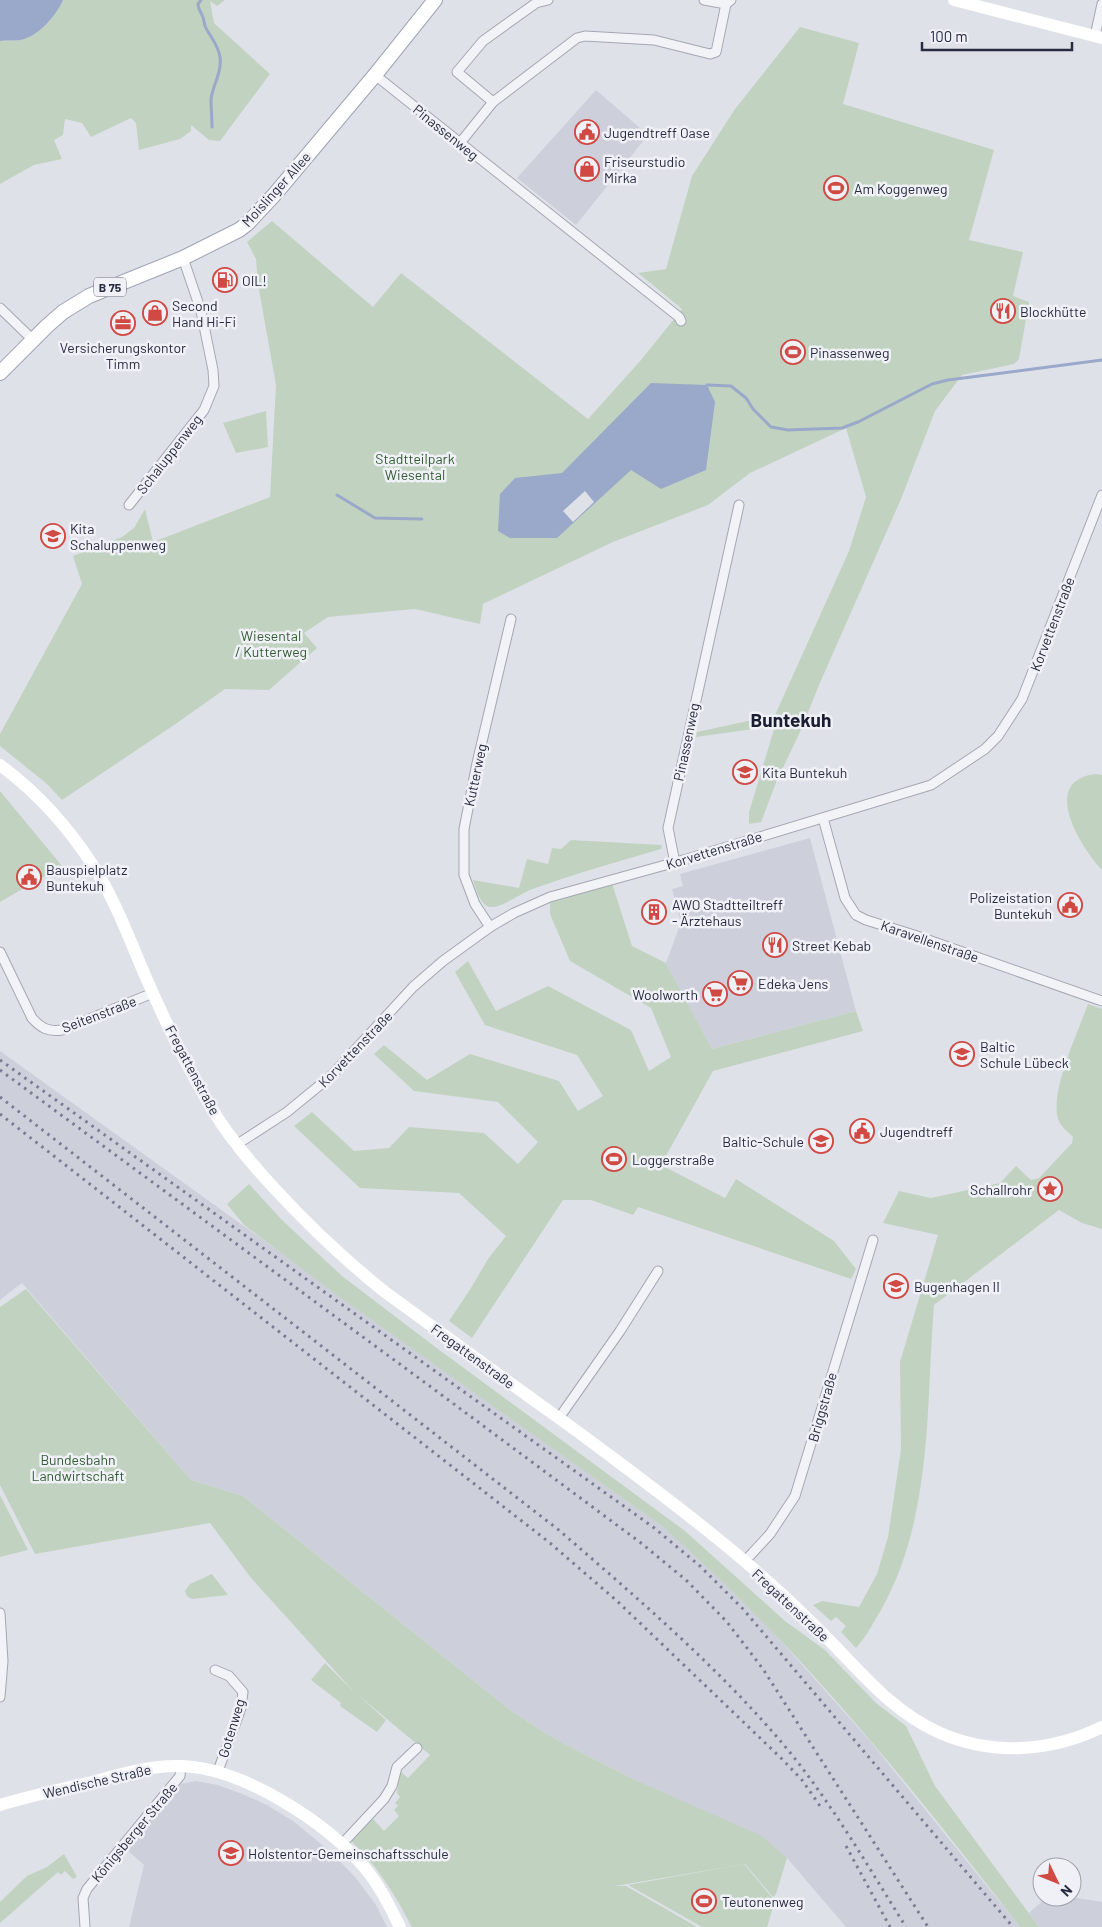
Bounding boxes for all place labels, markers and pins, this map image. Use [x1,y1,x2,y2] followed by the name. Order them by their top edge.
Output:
[574,119,600,145] public building icon: Jugendtreff Oase
[604,124,710,141] place label: Jugendtreff Oase
[604,153,685,186] place label: Friseurstudio Mirka
[574,156,600,182] shop icon: Friseurstudio Mirka
[823,175,849,201] sports icon: Am Koggenweg
[854,180,948,197] place label: Am Koggenweg
[212,267,238,293] fuel station icon: OIL!
[242,272,267,289] place label: OIL!
[172,297,236,330] place label: Second Hand Hi-Fi
[990,298,1016,324] restaurant icon: Blockhütte
[142,300,168,326] shop icon: Second Hand Hi-Fi
[1020,303,1086,320] place label: Blockhütte
[110,310,136,336] office icon: Versicherungskontor Timm
[60,339,186,372] place label: Versicherungskontor Timm
[780,339,806,365] sports icon: Pinassenweg
[810,344,890,361] place label: Pinassenweg
[70,520,166,553] place label: Kita Schaluppenweg
[40,523,66,549] school or university icon: Kita Schaluppenweg
[732,759,758,785] school or university icon: Kita Buntekuh
[762,764,847,781] place label: Kita Buntekuh
[46,861,127,894] place label: Bauspielplatz Buntekuh
[16,864,42,890] public building icon: Bauspielplatz Buntekuh
[970,889,1052,922] place label: Polizeistation Buntekuh
[1057,892,1083,918] public building icon: Polizeistation Buntekuh
[672,896,783,929] place label: AWO Stadtteiltreff - Ärztehaus
[641,899,667,925] building icon: AWO Stadtteiltreff - Ärztehaus
[762,932,788,958] restaurant icon: Street Kebab
[792,937,871,954] place label: Street Kebab
[727,970,753,996] supermarket icon: Edeka Jens
[758,975,829,992] place label: Edeka Jens
[702,981,728,1007] supermarket icon: Woolworth
[632,986,698,1003] place label: Woolworth
[980,1038,1069,1071] place label: Baltic Schule Lübeck
[949,1041,975,1067] school or university icon: Baltic Schule Lübeck
[849,1118,875,1144] public building icon: Jugendtreff
[880,1123,953,1140] place label: Jugendtreff
[808,1128,834,1154] school or university icon: Baltic-Schule
[722,1133,804,1150] place label: Baltic-Schule
[601,1146,627,1172] sports icon: Loggerstraße
[632,1151,714,1168] place label: Loggerstraße
[1037,1176,1063,1202] place icon: Schallrohr
[970,1181,1032,1198] place label: Schallrohr
[883,1273,909,1299] school or university icon: Bugenhagen II
[914,1278,1000,1295] place label: Bugenhagen II
[218,1840,244,1866] school or university icon: Holstentor-Gemeinschaftsschule
[248,1845,449,1862] place label: Holstentor-Gemeinschaftsschule
[691,1888,717,1914] sports icon: Teutonenweg
[722,1893,804,1910] place label: Teutonenweg

